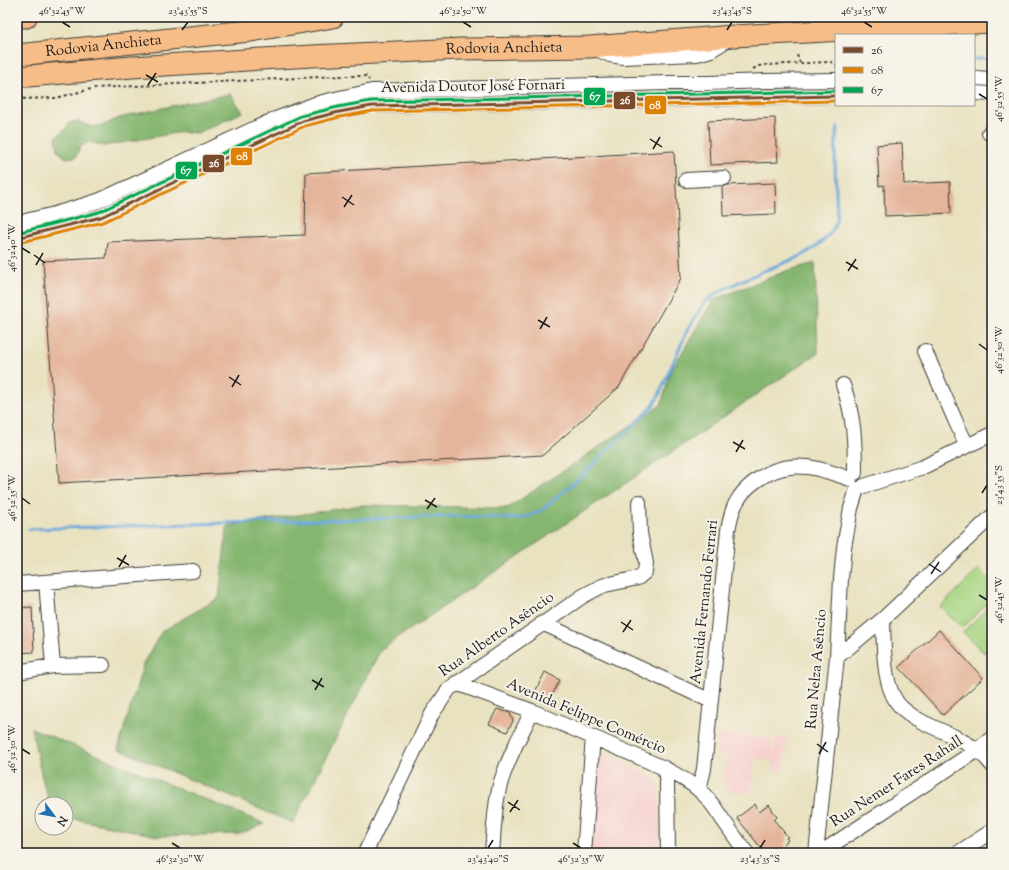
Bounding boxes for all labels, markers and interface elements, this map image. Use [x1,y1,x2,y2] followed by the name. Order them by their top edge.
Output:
[39,4,85,19] text: 46°32'45"W
[168,4,208,19] text: 23°43'55"S
[439,4,487,19] text: 46°32'50"W
[712,4,752,19] text: 23°43'45"S
[841,4,887,19] text: 46°32'55"W
[44,29,163,62] street label: Rodovia Anchieta
[835,34,975,106] legend
[445,37,563,60] street label: Rodovia Anchieta
[871,42,883,60] text: 26
[871,62,883,80] text: 08
[381,75,565,99] street label: Avenida Doutor José Fornari
[992,76,1007,122] text: 46°32'55"W
[871,82,883,100] text: 67
[583,87,606,106] line badge: 67
[590,89,601,105] text: 67
[613,91,636,110] line badge: 26
[620,93,631,109] text: 26
[644,95,667,115] line badge: 08
[649,98,661,114] text: 08
[230,147,253,166] line badge: 08
[236,149,248,165] text: 08
[202,154,225,173] line badge: 26
[209,156,220,172] text: 26
[175,161,198,180] line badge: 67
[181,163,192,179] text: 67
[5,224,20,272] text: 46°32'40"W
[992,326,1007,374] text: 46°32'50"W
[992,465,1007,505] text: 23°43'35"S
[5,475,20,521] text: 46°32'35"W
[686,519,724,685] street label: Avenida Fernando Ferrari
[992,577,1007,623] text: 46°32'45"W
[435,587,559,683] street label: Rua Alberto Asêncio
[801,608,833,730] street label: Rua Nelza Asêncio
[503,674,669,760] street label: Avenida Felippe Comércio
[5,725,20,773] text: 46°32'30"W
[827,731,967,833] street label: Rua Nemer Fares Rahall
[34,796,74,836] north arrow
[52,812,71,829] text: N
[156,852,204,867] text: 46°32'30"W
[467,852,509,867] text: 23°43'40"S
[558,852,604,867] text: 46°32'35"W
[740,852,780,867] text: 23°43'35"S

